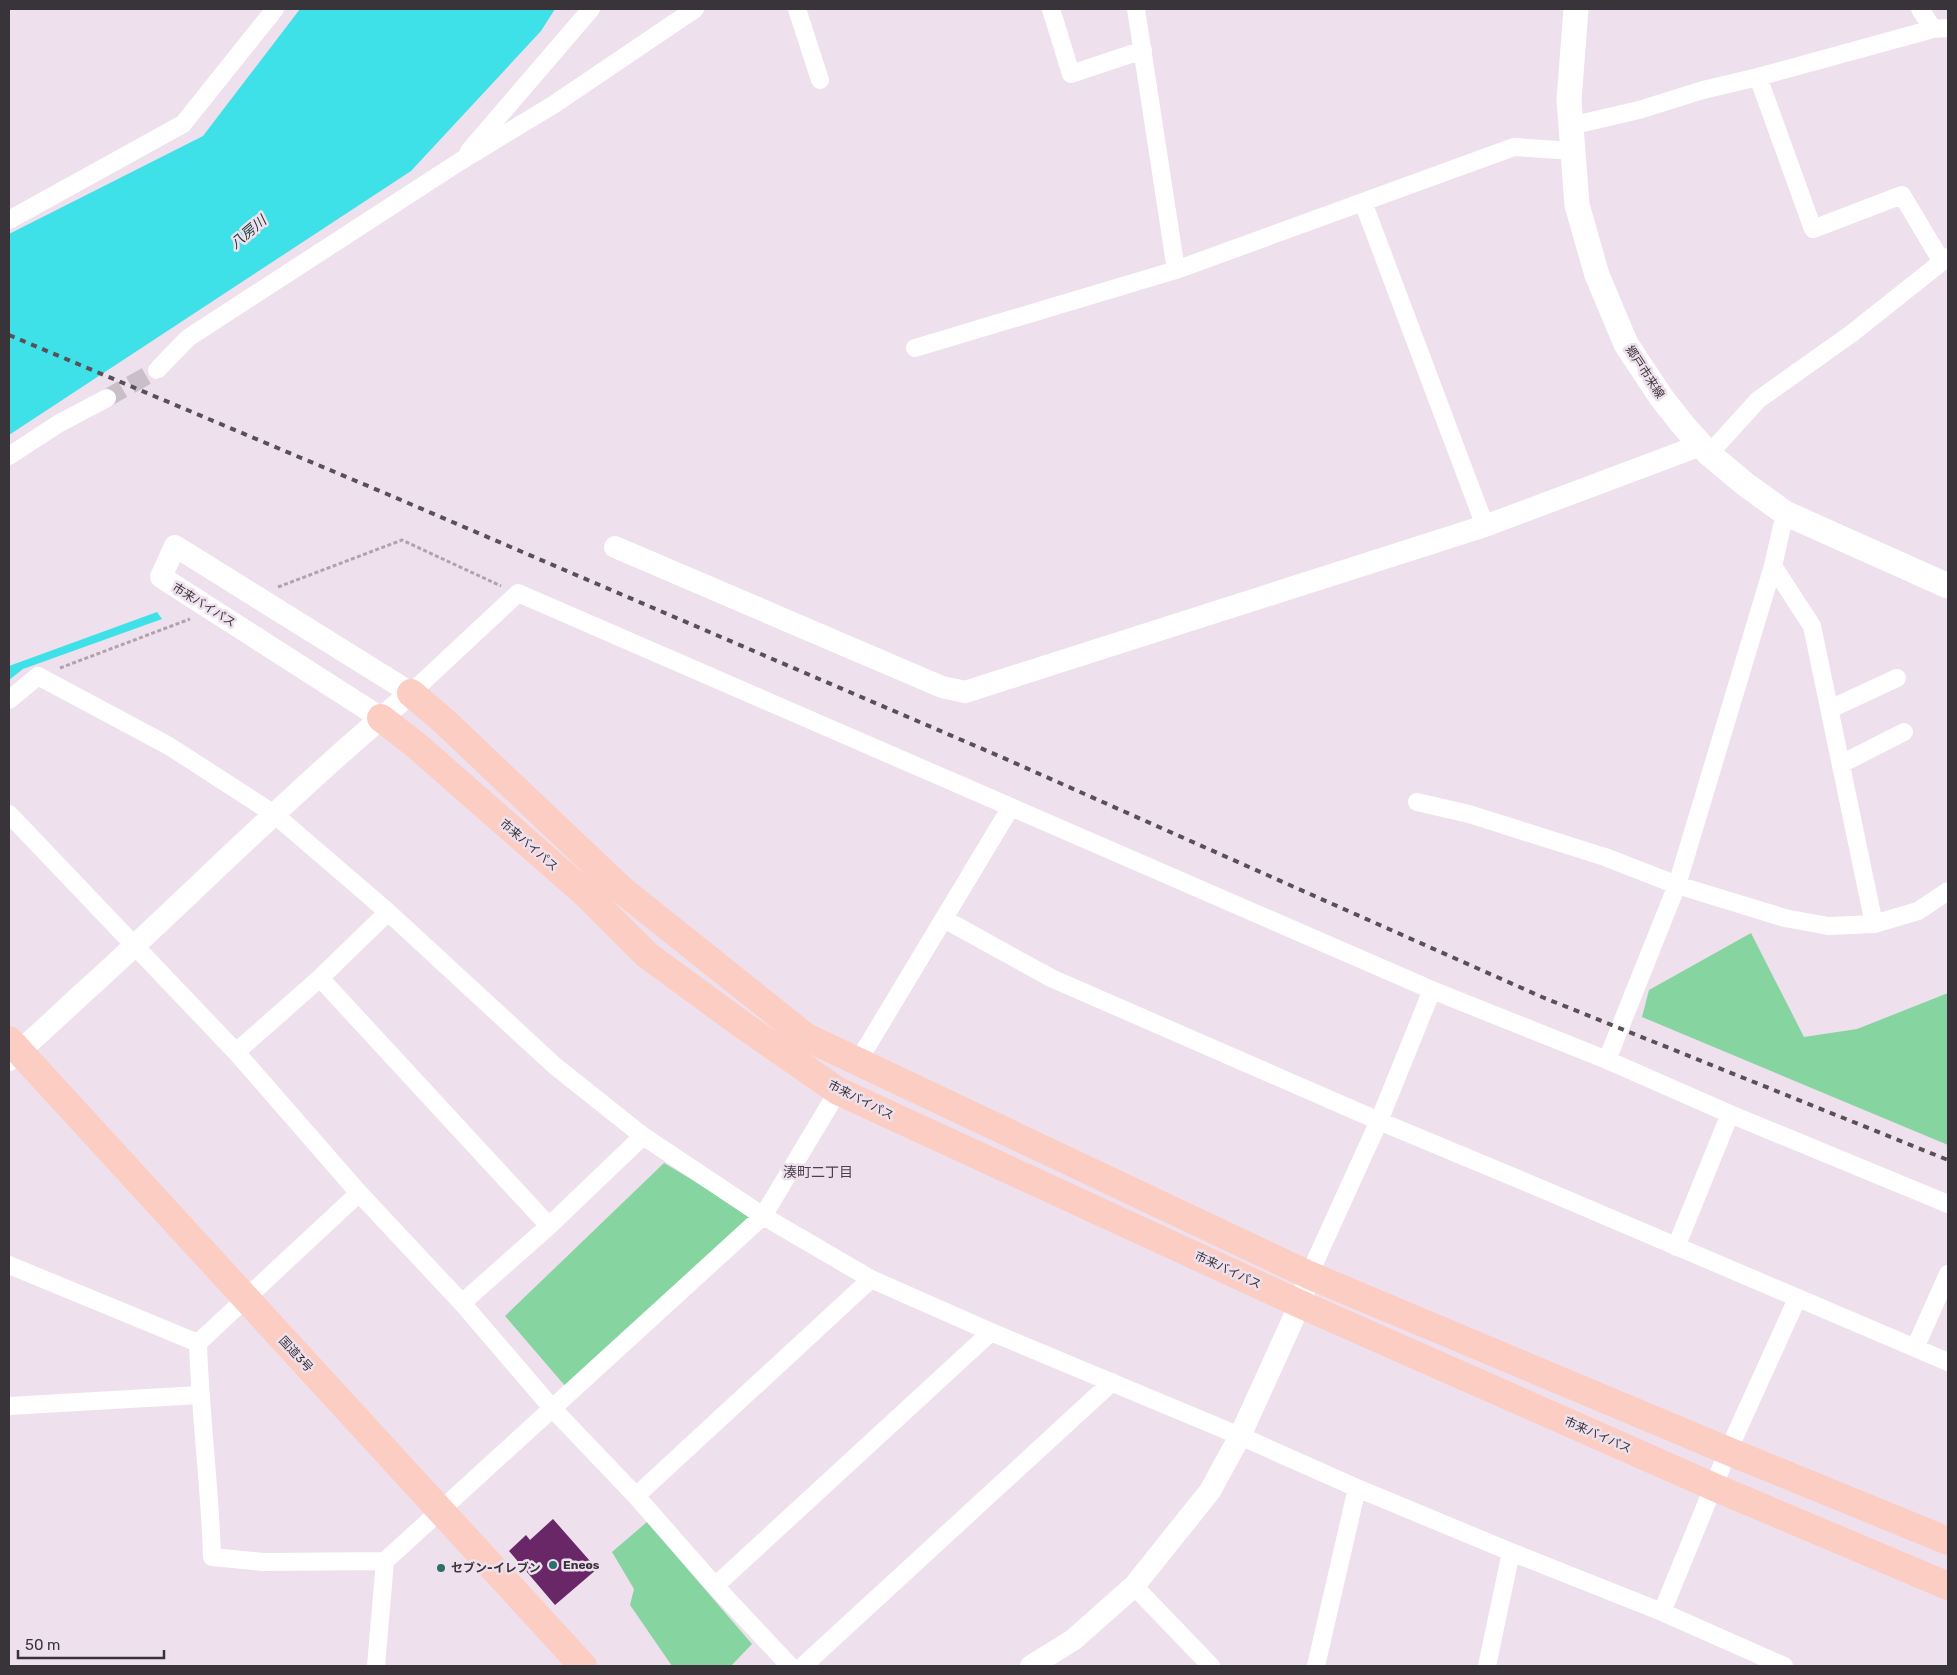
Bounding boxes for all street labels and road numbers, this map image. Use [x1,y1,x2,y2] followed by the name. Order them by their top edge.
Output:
[1623,343,1667,401] street label: 郷戸市来線
[170,580,238,630] street label: 市来バイパス
[497,816,561,874] street label: 市来バイパス
[826,1077,896,1123] street label: 市来バイパス
[1193,1248,1263,1292] street label: 市来バイパス
[276,1333,316,1375] street label: 国道3号
[1562,1414,1634,1456] street label: 市来バイパス

